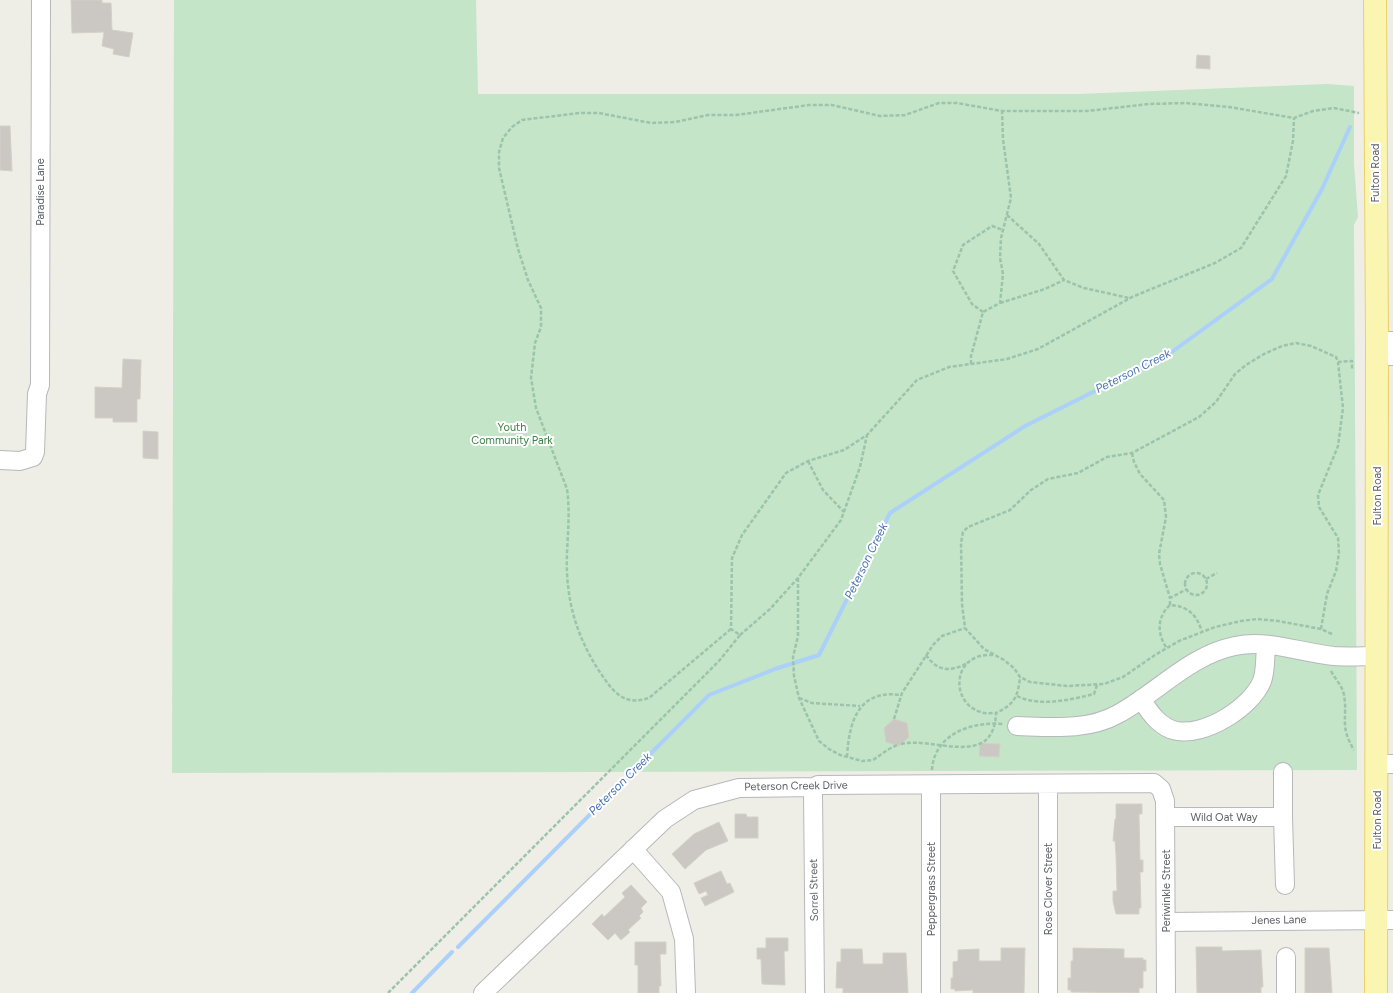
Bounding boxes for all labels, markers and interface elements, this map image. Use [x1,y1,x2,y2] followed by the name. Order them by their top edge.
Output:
[1369,143,1382,203] street label: Fulton Road
[34,158,47,226] street label: Paradise Lane
[1093,345,1174,396] water label: Peterson Creek
[471,421,553,447] park label: Youth Community Park
[1371,466,1384,526] street label: Fulton Road
[842,520,891,601] water label: Peterson Creek
[586,749,655,818] water label: Peterson Creek
[744,779,848,793] street label: Peterson Creek Drive
[1371,790,1384,850] street label: Fulton Road
[1190,811,1258,824] street label: Wild Oat Way
[925,842,938,936] street label: Peppergrass Street
[1042,843,1055,935] street label: Rose Clover Street
[1160,849,1173,933] street label: Periwinkle Street
[807,859,821,921] street label: Sorrel Street
[1251,913,1307,927] street label: Jenes Lane

